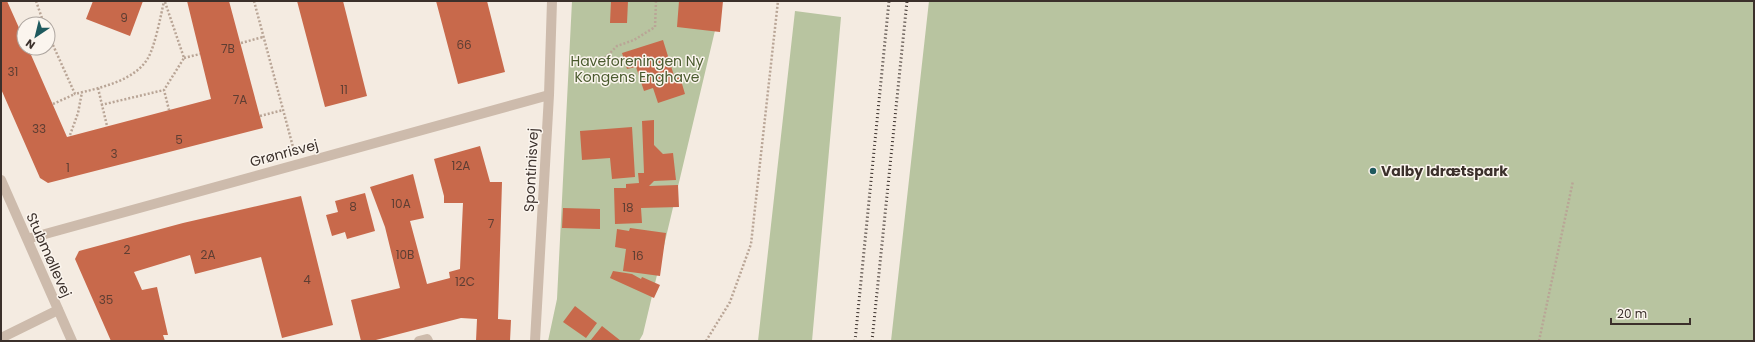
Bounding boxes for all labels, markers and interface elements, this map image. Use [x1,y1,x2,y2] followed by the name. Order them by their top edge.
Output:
[120,9,128,26] house number: 9
[16,16,56,56] north arrow
[22,35,38,53] text: N
[456,36,472,53] house number: 66
[221,40,235,57] house number: 7B
[570,51,704,87] park label: Haveforeningen Ny Kongens Enghave
[8,63,18,80] house number: 31
[340,81,348,98] house number: 11
[233,91,247,108] house number: 7A
[32,120,46,137] house number: 33
[519,128,543,212] street label: Spontinisvej
[175,131,183,148] house number: 5
[248,134,320,172] street label: Grønrisvej
[110,145,118,162] house number: 3
[452,157,470,174] house number: 12A
[66,159,70,176] house number: 1
[1381,161,1508,181] place label: Valby Idrætspark
[1368,166,1378,176] marker: Valby Idrætspark
[391,195,411,212] house number: 10A
[349,198,357,215] house number: 8
[622,199,634,216] house number: 18
[21,210,77,300] street label: Stubmøllevej
[488,215,495,232] house number: 7
[124,241,131,258] house number: 2
[201,246,216,263] house number: 2A
[396,246,414,263] house number: 10B
[632,247,644,264] house number: 16
[303,271,311,288] house number: 4
[455,273,475,290] house number: 12C
[99,291,113,308] house number: 35
[1611,300,1690,326] scale bar
[1617,305,1647,322] text: 20 m

